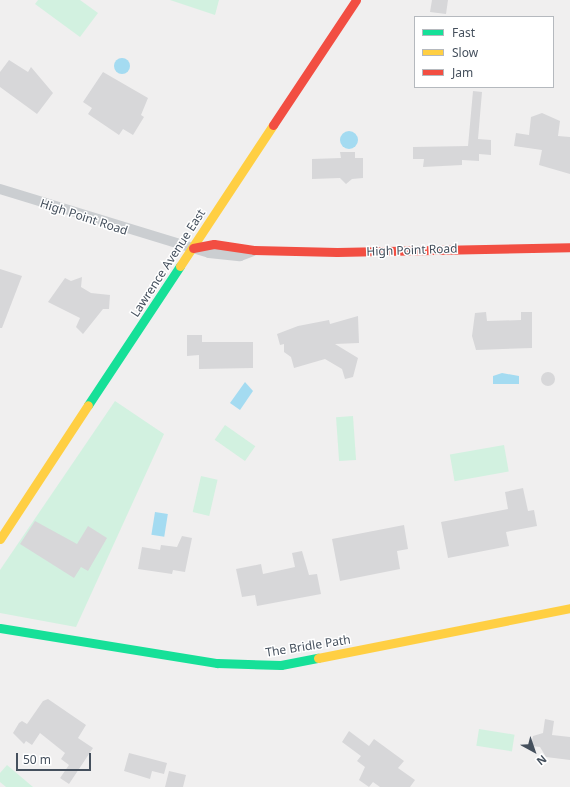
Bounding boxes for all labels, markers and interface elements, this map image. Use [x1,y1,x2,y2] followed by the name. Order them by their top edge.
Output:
[414,16,554,88] legend
[452,24,475,41] text: Fast
[452,44,478,61] text: Slow
[452,64,473,81] text: Jam
[38,196,130,238] street label: High Point Road
[128,206,208,320] street label: Lawrence Avenue East
[366,241,458,259] street label: High Point Road
[264,632,352,660] street label: The Bridle Path
[514,731,554,771] north arrow
[18,745,93,771] scale bar
[23,751,51,768] text: 50 m
[534,752,550,769] text: N

